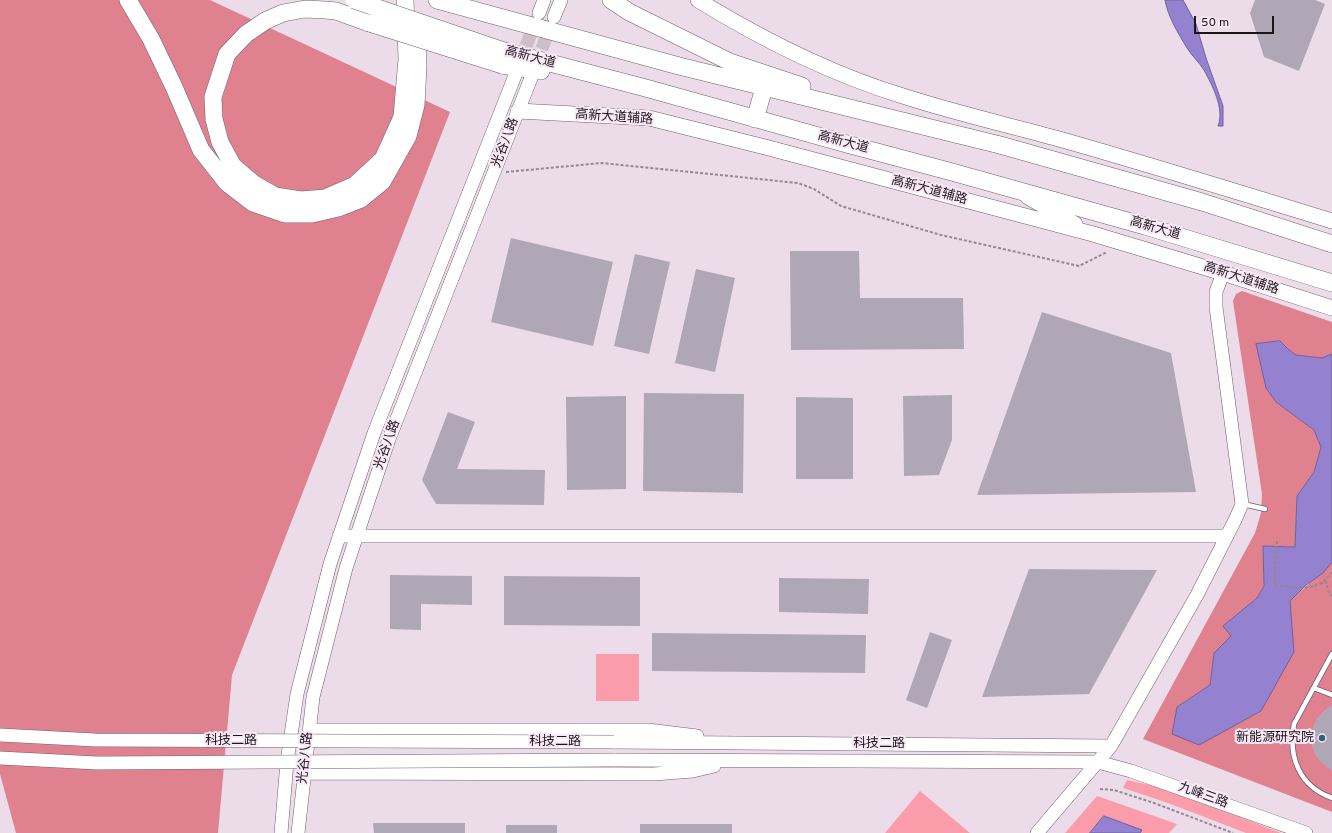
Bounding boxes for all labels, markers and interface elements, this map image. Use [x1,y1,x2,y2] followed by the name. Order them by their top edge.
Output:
[1196,8,1276,34] scale bar
[1201,15,1229,31] text: 50 m
[503,44,557,72] street label: 高新大道
[575,107,653,129] street label: 高新大道辅路
[489,116,523,170] street label: 光谷八路
[816,129,870,157] street label: 高新大道
[889,173,969,209] street label: 高新大道辅路
[1128,214,1182,244] street label: 高新大道
[1201,260,1281,298] street label: 高新大道辅路
[372,418,404,472] street label: 光谷八路
[1236,730,1314,746] place label: 新能源研究院
[296,731,316,785] street label: 光谷八路
[205,733,257,749] street label: 科技二路
[1317,733,1327,743] marker: 新能源研究院
[529,734,581,750] street label: 科技二路
[853,736,905,752] street label: 科技二路
[1176,780,1230,812] street label: 九峰三路

